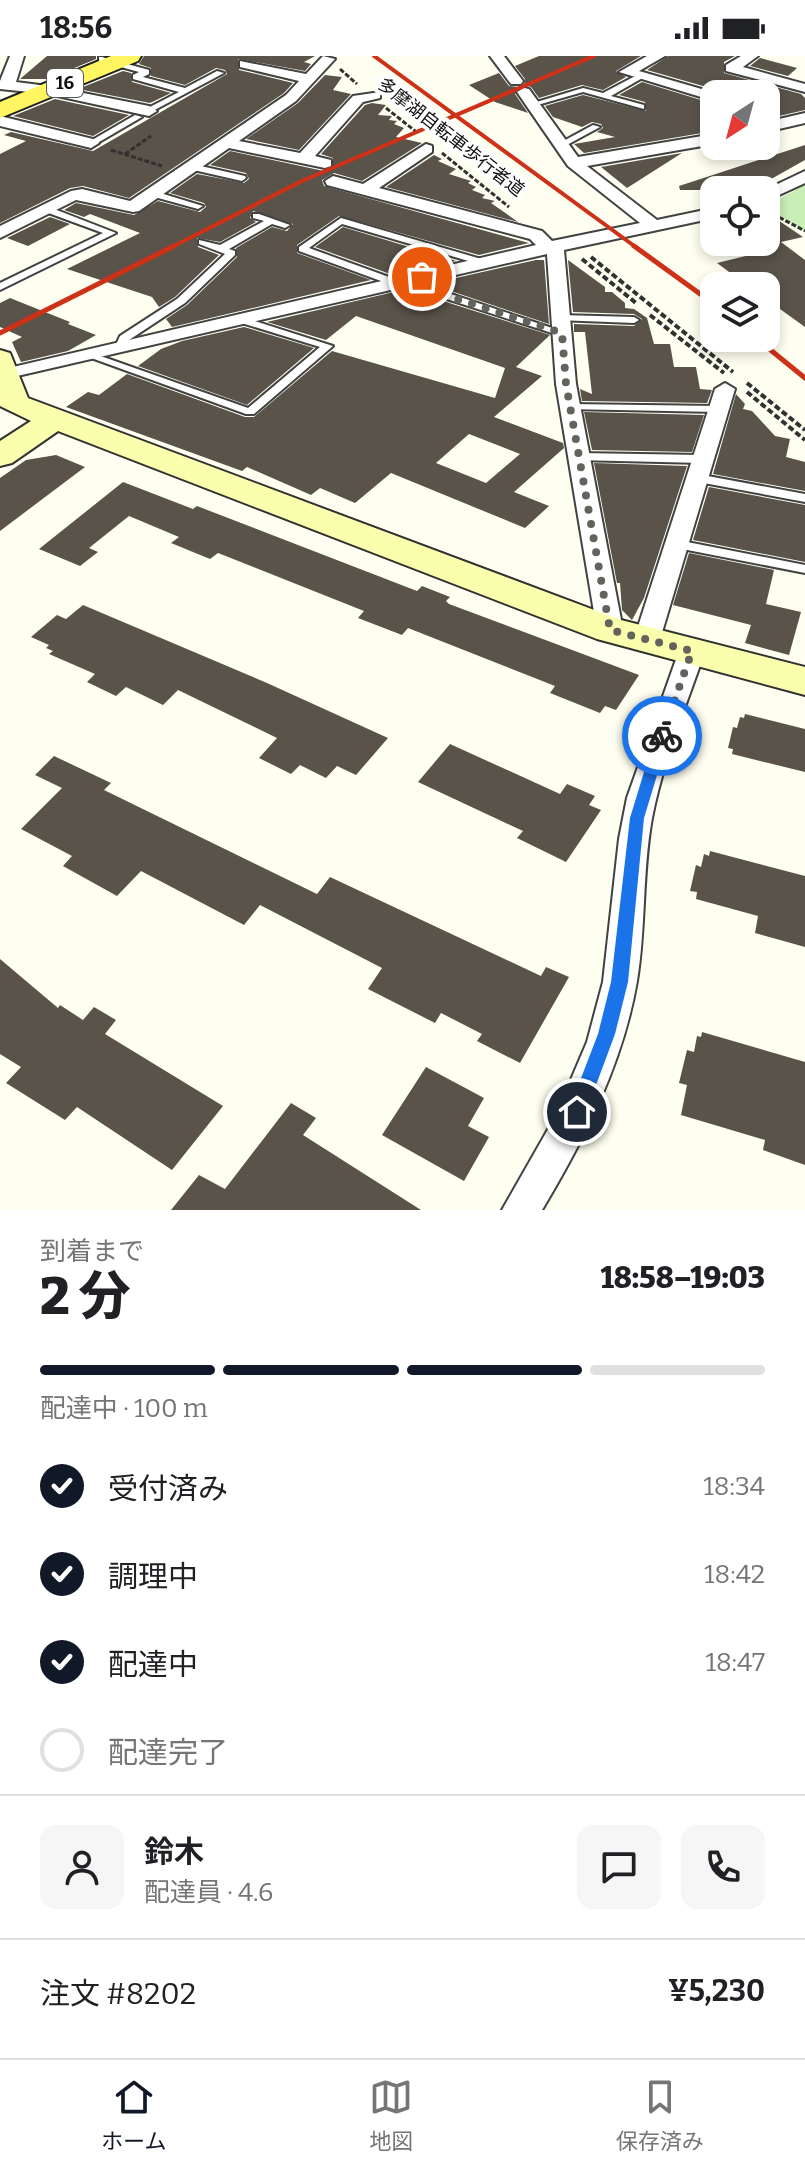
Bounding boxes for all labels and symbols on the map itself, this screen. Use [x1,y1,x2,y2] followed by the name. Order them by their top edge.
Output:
[47,69,83,97] road number: 16
[373,73,529,201] street label: 多摩湖自転車歩行者道
[700,80,780,160] north arrow
[388,243,456,311] pin
[622,696,702,776] courier
[543,1078,611,1146] pin

